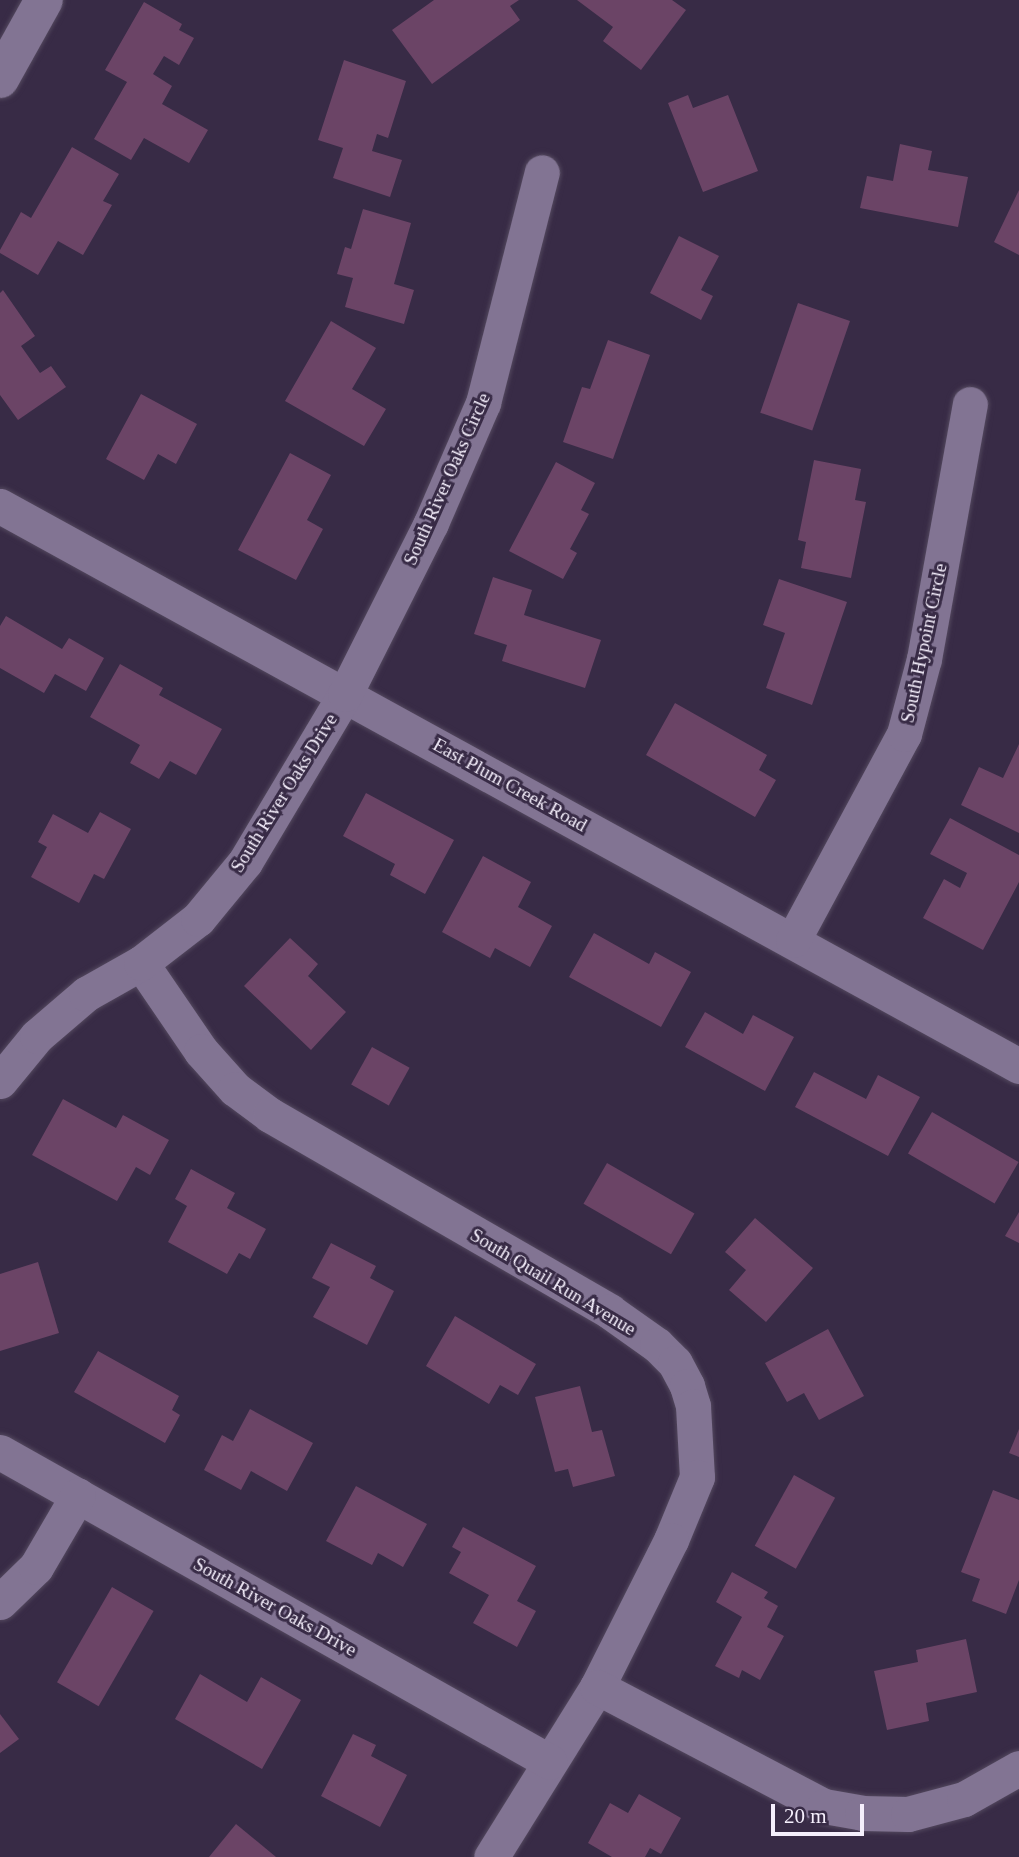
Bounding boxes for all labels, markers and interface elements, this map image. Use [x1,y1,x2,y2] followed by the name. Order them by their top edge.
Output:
[399,389,495,569] street label: South River Oaks Circle
[896,561,952,725] street label: South Hypoint Circle
[226,709,342,877] street label: South River Oaks Drive
[429,733,591,837] street label: East Plum Creek Road
[466,1223,640,1341] street label: South Quail Run Avenue
[189,1553,361,1661] street label: South River Oaks Drive
[774,1790,867,1834] scale bar
[784,1804,827,1828] text: 20 m

